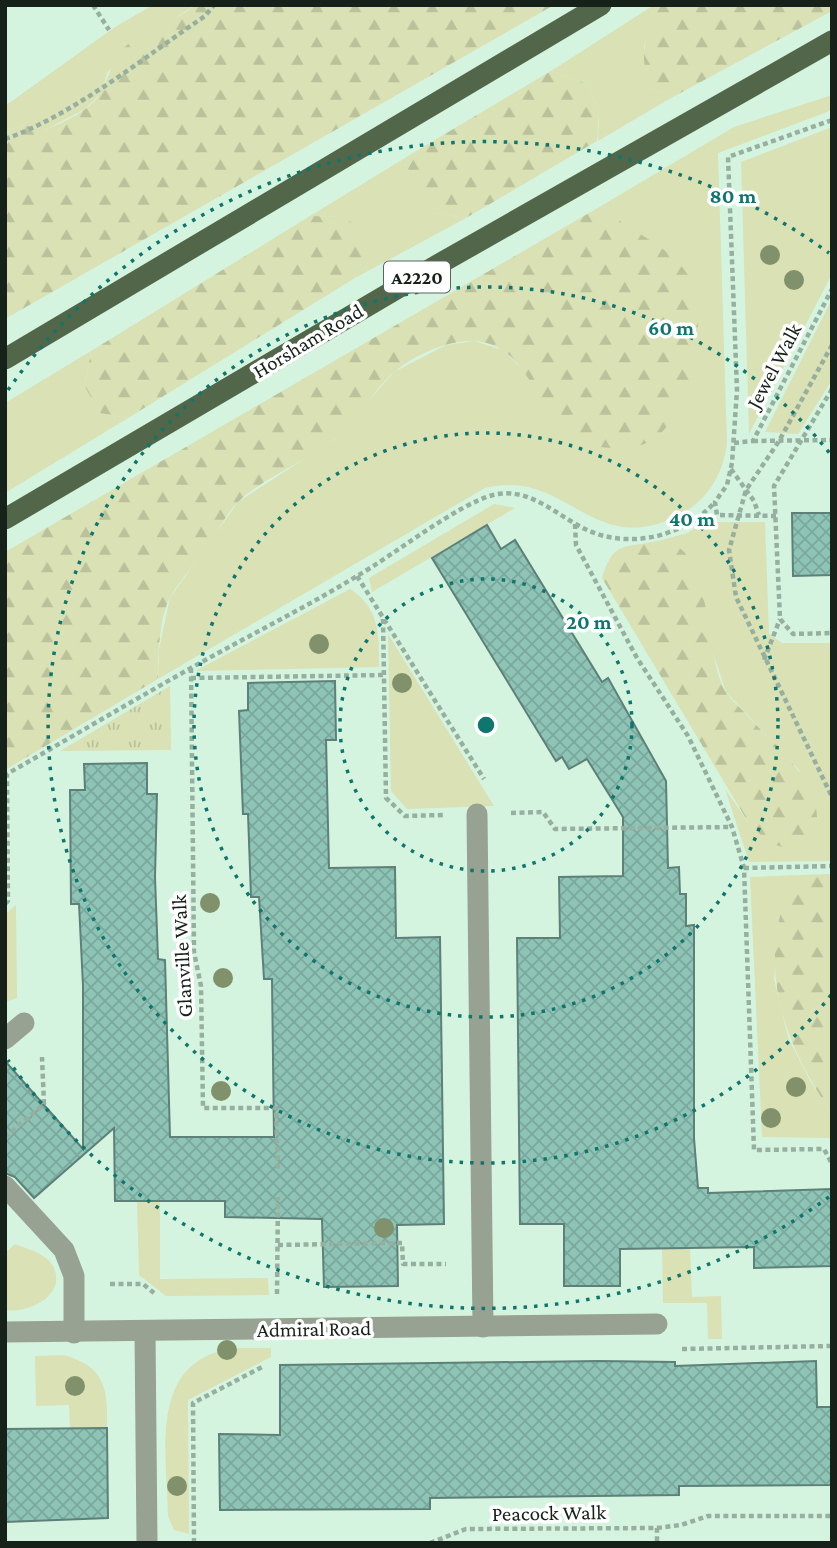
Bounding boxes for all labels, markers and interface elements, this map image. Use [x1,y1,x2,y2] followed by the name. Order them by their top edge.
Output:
[710,184,757,208] text: 80 m
[384,262,450,292] road number: A2220
[249,299,367,383] street label: Horsham Road
[648,316,694,340] text: 60 m
[741,319,806,414] street label: Jewel Walk
[669,507,715,531] text: 40 m
[566,610,612,634] text: 20 m
[474,713,498,737] centre of rings
[167,894,197,1018] street label: Glanville Walk
[257,1316,371,1342] street label: Admiral Road
[492,1500,606,1526] street label: Peacock Walk

